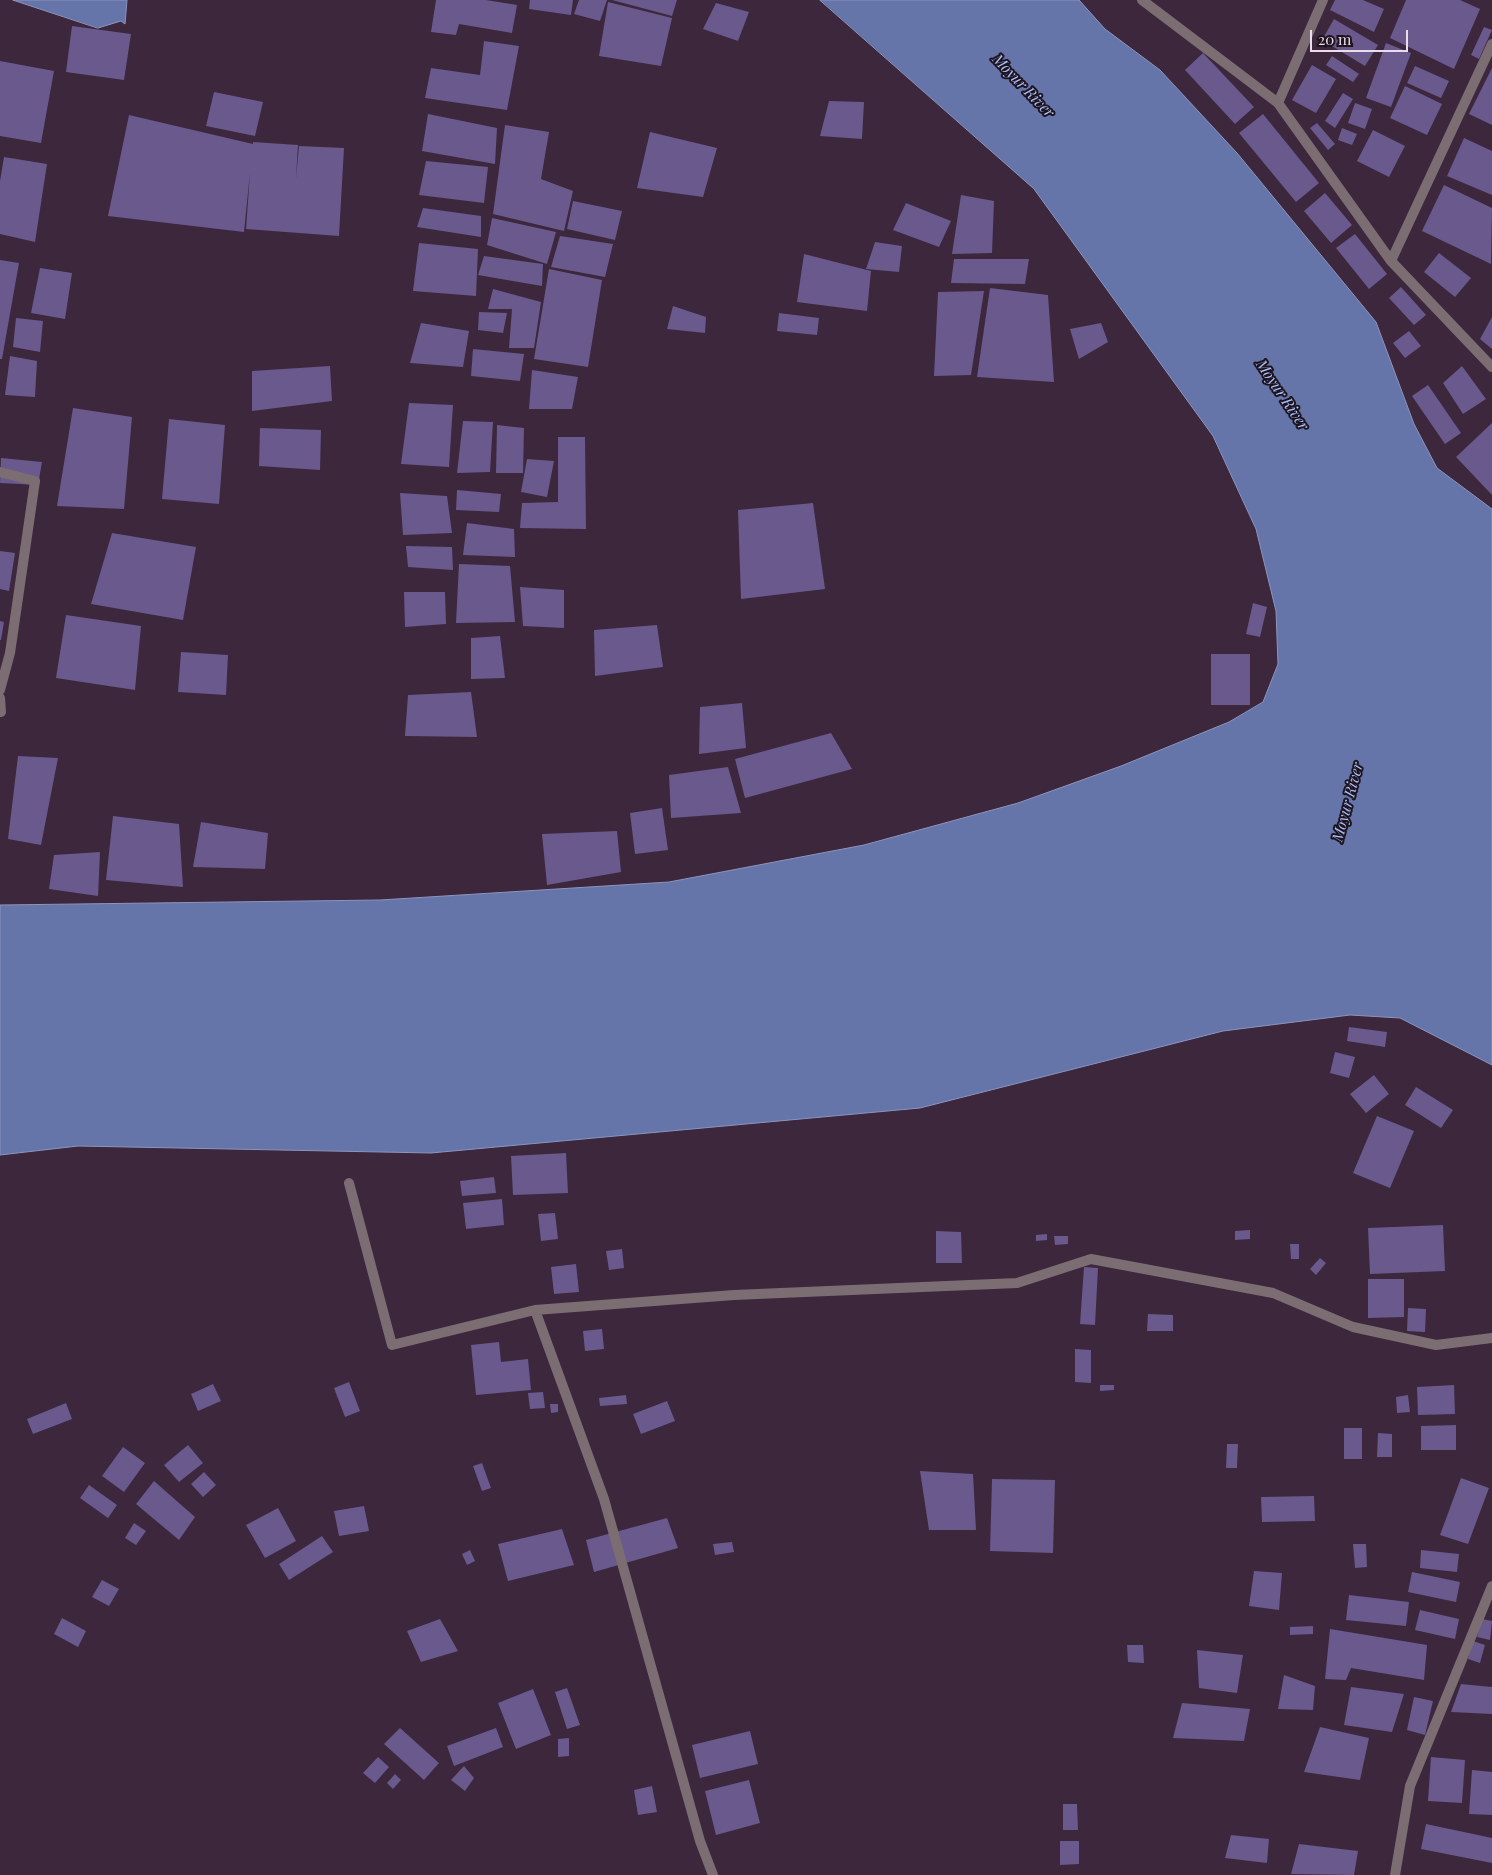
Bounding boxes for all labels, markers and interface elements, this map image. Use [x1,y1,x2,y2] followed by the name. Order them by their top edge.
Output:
[1312,20,1410,52] scale bar
[1318,29,1351,49] text: 20 m
[988,51,1058,121] water label: Moyur River
[1252,356,1312,434] water label: Moyur River
[1329,760,1367,844] water label: Moyur River

